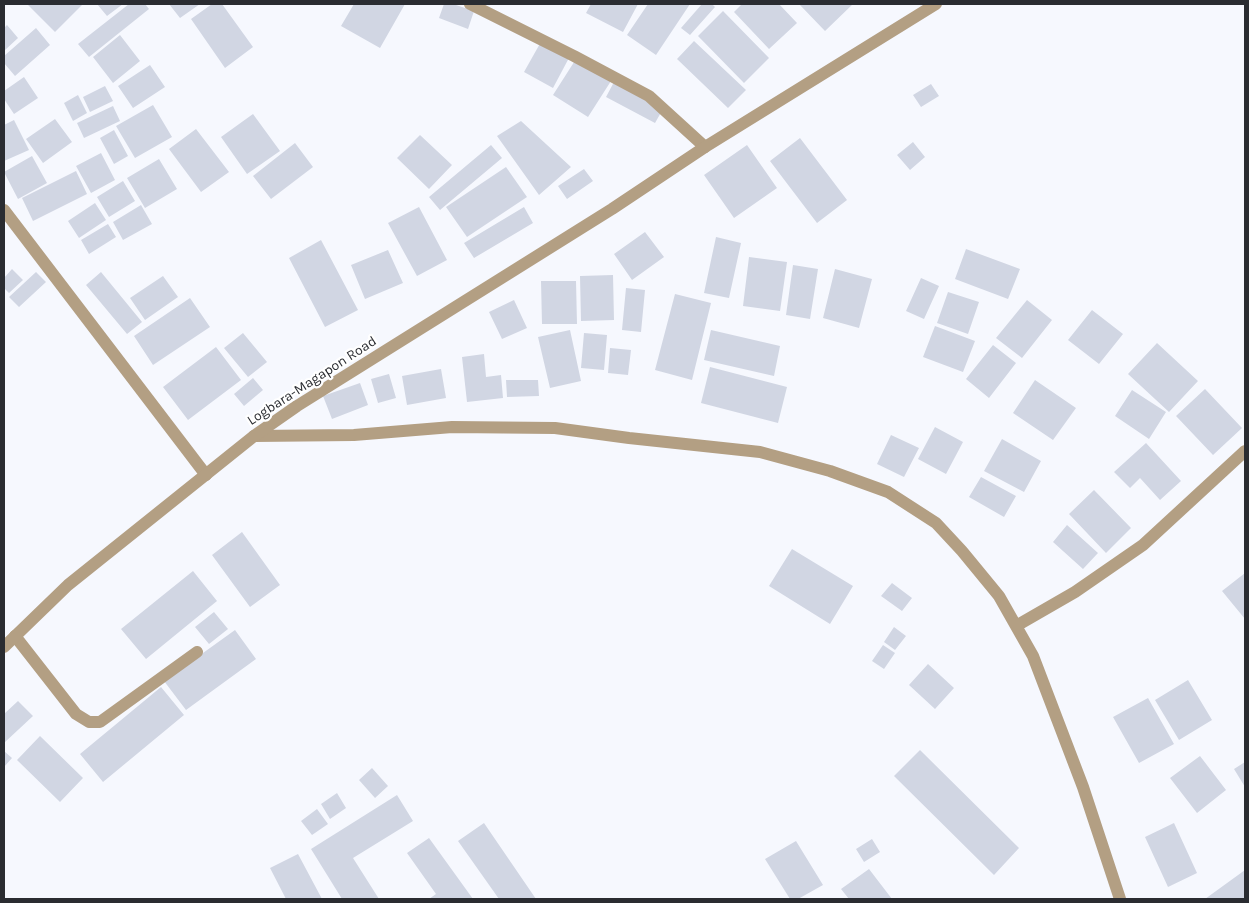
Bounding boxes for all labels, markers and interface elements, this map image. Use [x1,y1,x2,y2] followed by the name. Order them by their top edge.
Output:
[244,333,380,429] street label: Logbara-Magapon Road

